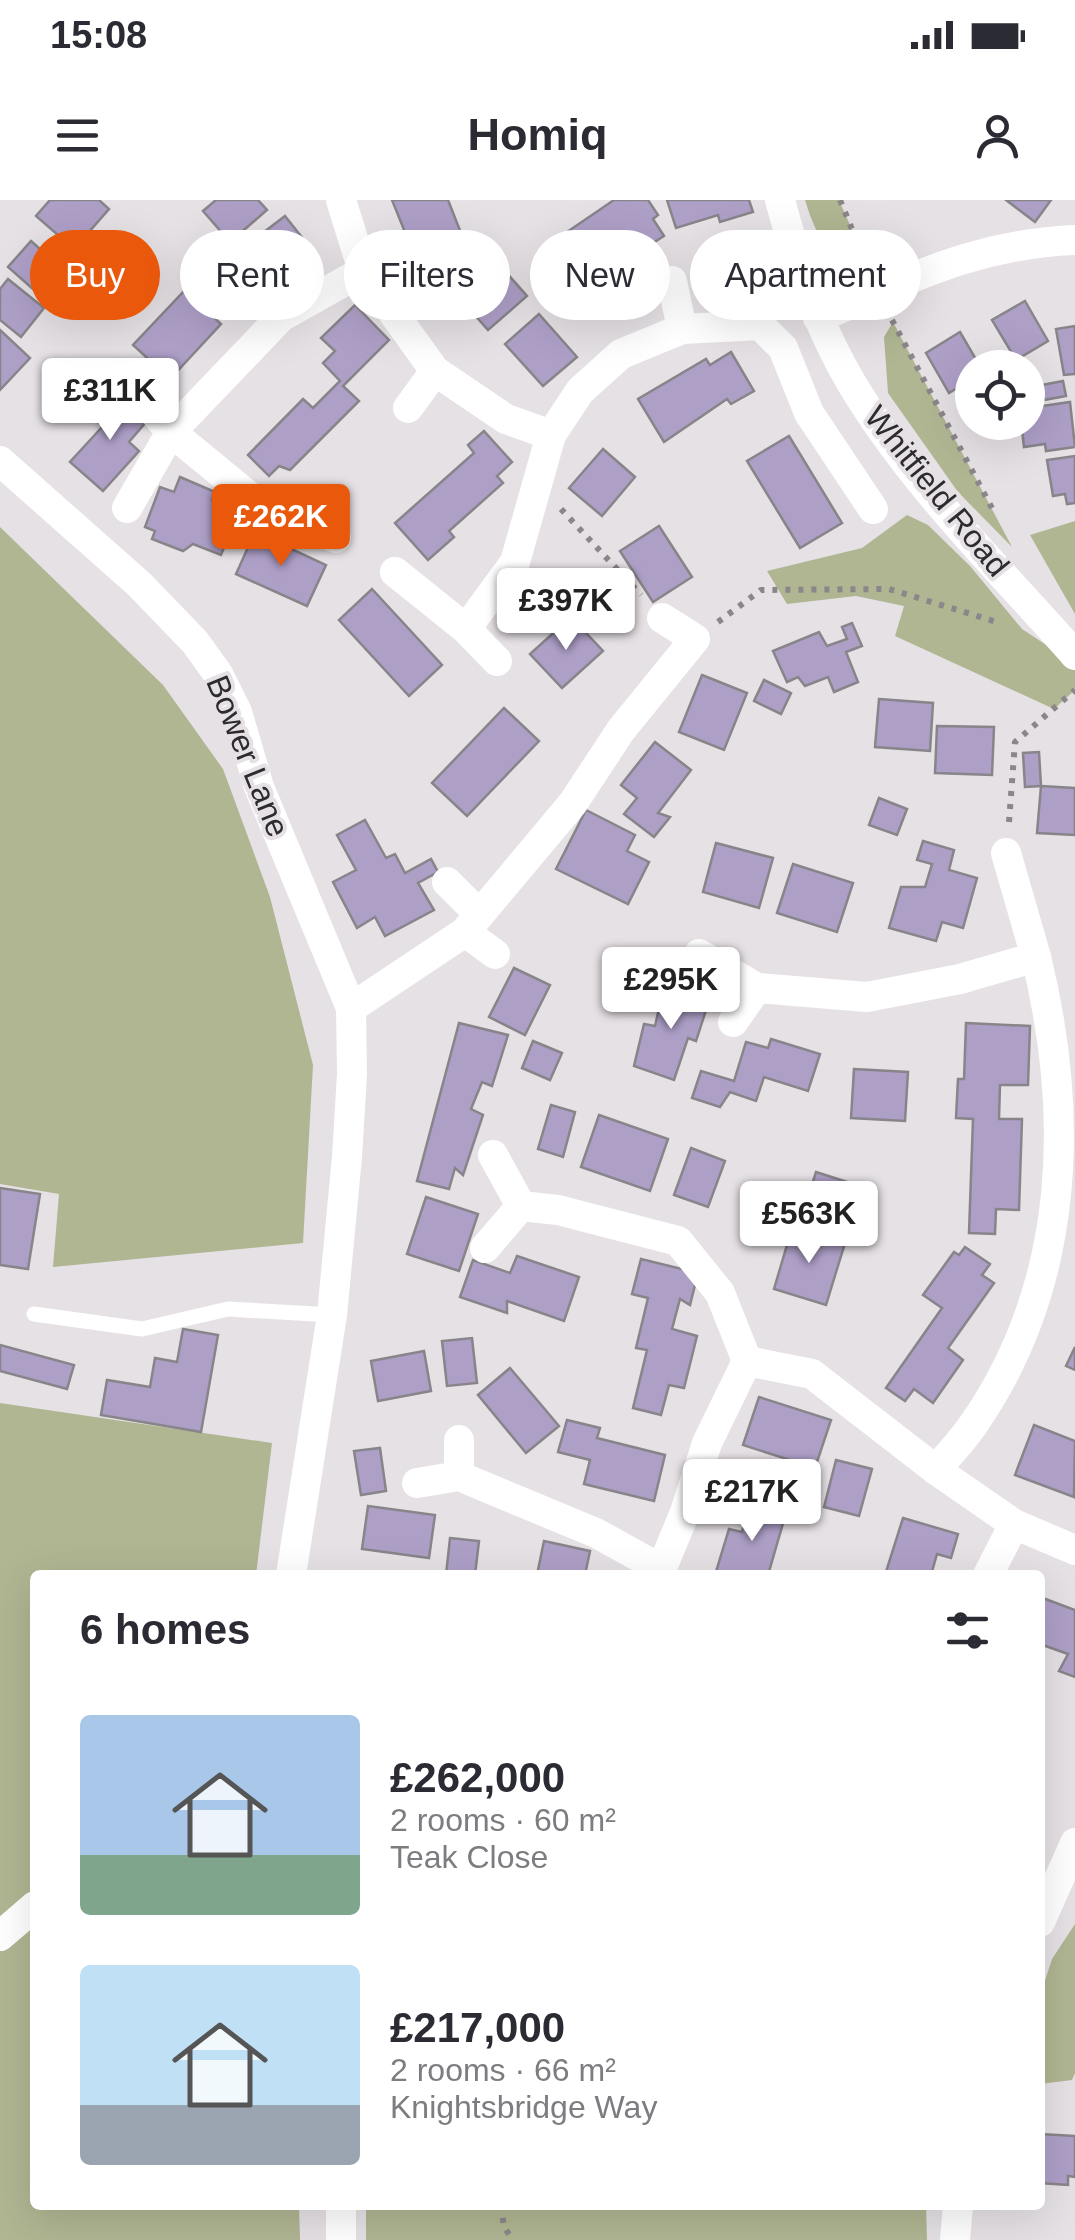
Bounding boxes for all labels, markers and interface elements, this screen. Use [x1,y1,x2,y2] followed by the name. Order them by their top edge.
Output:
[50,14,147,56] text: 15:08
[50,108,105,163] icon: menu
[970,108,1025,163] icon: person
[468,109,608,160] text: Homiq
[30,230,160,320] chip: Buy
[180,230,324,320] chip: Rent
[344,230,510,320] chip: Filters
[530,230,670,320] chip: New
[690,230,921,320] chip: Apartment
[955,350,1045,440] map controls
[955,350,1045,440] button: locate
[40,358,180,443] pin: £311K
[64,372,156,408] text: £311K
[858,399,1016,583] street label: Whitfield Road
[211,484,351,569] pin: £262K
[234,498,328,534] text: £262K
[496,568,636,653] pin: £397K
[519,582,613,618] text: £397K
[199,670,297,842] street label: Bower Lane
[601,947,741,1032] pin: £295K
[624,961,718,997] text: £295K
[739,1181,879,1266] pin: £563K
[762,1195,856,1231] text: £563K
[682,1459,822,1544] pin: £217K
[705,1473,799,1509] text: £217K
[940,1603,995,1658] icon: filters
[80,1606,250,1653] text: 6 homes
[390,1754,565,1801] text: £262,000
[160,1755,280,1875] icon: home
[390,1802,616,1838] text: 2 rooms · 60 m²
[390,1839,548,1875] text: Teak Close
[390,2004,565,2051] text: £217,000
[160,2005,280,2125] icon: home
[390,2052,616,2088] text: 2 rooms · 66 m²
[390,2089,657,2125] text: Knightsbridge Way

